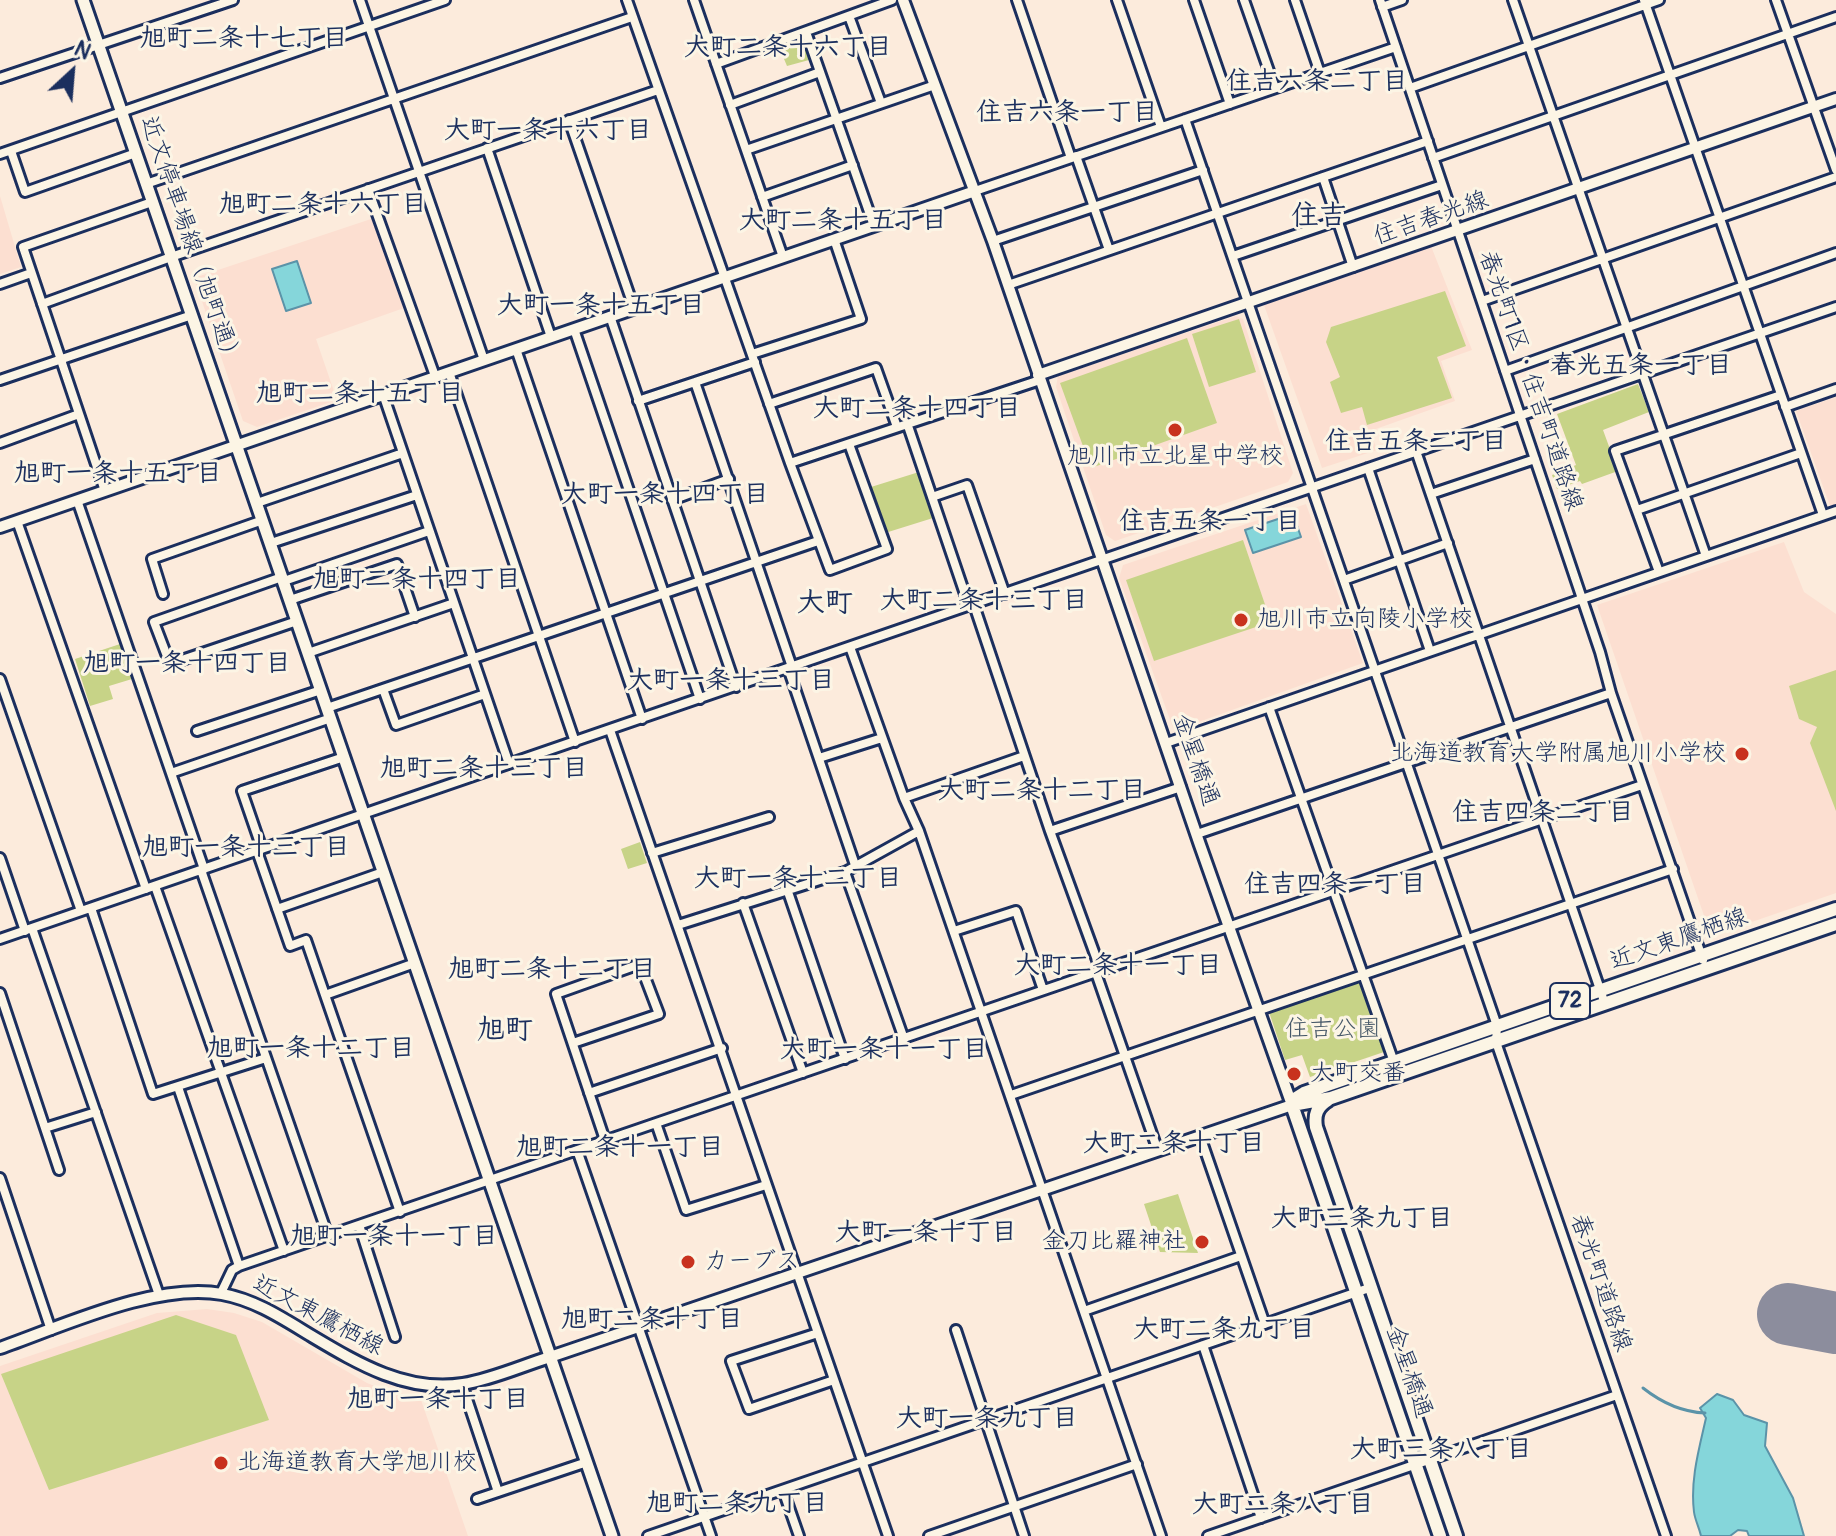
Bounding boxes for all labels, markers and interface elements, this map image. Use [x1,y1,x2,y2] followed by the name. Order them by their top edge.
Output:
[140,23,348,55] district label: 旭町二条十七丁目
[32,32,112,112] north arrow
[684,32,892,64] district label: 大町二条十六丁目
[70,35,95,66] text: N
[1226,66,1408,98] district label: 住吉六条二丁目
[976,97,1158,129] district label: 住吉六条一丁目
[133,113,247,371] street label: 近文停車場線（旭町通）
[444,115,652,147] district label: 大町一条十六丁目
[1370,186,1492,252] street label: 住吉春光線
[219,189,427,221] district label: 旭町二条十六丁目
[1291,200,1347,234] district label: 住吉
[739,205,947,237] district label: 大町二条十五丁目
[1472,247,1588,515] street label: 春光町1区・住吉町道路線
[497,290,705,322] district label: 大町一条十五丁目
[1550,350,1732,382] district label: 春光五条一丁目
[256,378,464,410] district label: 旭町二条十五丁目
[813,393,1021,425] district label: 大町二条十四丁目
[1166,421,1184,439] marker: 旭川市立北星中学校
[1325,426,1507,458] district label: 住吉五条二丁目
[1067,443,1283,471] place label: 旭川市立北星中学校
[14,458,222,490] district label: 旭町一条十五丁目
[561,479,769,511] district label: 大町一条十四丁目
[1119,506,1301,538] district label: 住吉五条一丁目
[313,564,521,596] district label: 旭町二条十四丁目
[880,585,1088,617] district label: 大町二条十三丁目
[797,587,853,621] district label: 大町
[1257,606,1473,634] place label: 旭川市立向陵小学校
[1232,611,1250,629] marker: 旭川市立向陵小学校
[83,648,291,680] district label: 旭町一条十四丁目
[627,665,835,697] district label: 大町一条十三丁目
[1166,710,1224,810] street label: 金星橋通
[1390,740,1726,768] place label: 北海道教育大学附属旭川小学校
[1733,745,1751,763] marker: 北海道教育大学附属旭川小学校
[380,753,588,785] district label: 旭町二条十三丁目
[938,775,1146,807] district label: 大町二条十二丁目
[1452,797,1634,829] district label: 住吉四条二丁目
[142,832,350,864] district label: 旭町一条十三丁目
[694,863,902,895] district label: 大町一条十二丁目
[1244,869,1426,901] district label: 住吉四条一丁目
[1606,903,1752,977] street label: 近文東鷹栖線
[1014,950,1222,982] district label: 大町二条十一丁目
[448,954,656,986] district label: 旭町二条十二丁目
[1550,983,1590,1019] road number: 72
[477,1014,533,1048] district label: 旭町
[1285,1016,1381,1044] park label: 住吉公園
[207,1033,415,1065] district label: 旭町一条十二丁目
[780,1034,988,1066] district label: 大町一条十一丁目
[1310,1060,1406,1088] place label: 大町交番
[1285,1065,1303,1083] marker: 大町交番
[1083,1128,1265,1160] district label: 大町二条十丁目
[516,1132,724,1164] district label: 旭町二条十一丁目
[1271,1203,1453,1235] district label: 大町三条九丁目
[1563,1210,1637,1356] street label: 春光町道路線
[835,1217,1017,1249] district label: 大町一条十丁目
[290,1221,498,1253] district label: 旭町一条十一丁目
[1042,1228,1186,1256] place label: 金刀比羅神社
[1193,1233,1211,1251] marker: 金刀比羅神社
[704,1248,800,1276] place label: カーブス
[679,1253,697,1271] marker: カーブス
[248,1269,388,1363] street label: 近文東鷹栖線
[561,1304,743,1336] district label: 旭町二条十丁目
[1133,1314,1315,1346] district label: 大町二条九丁目
[1379,1322,1437,1422] street label: 金星橋通
[347,1384,529,1416] district label: 旭町一条十丁目
[896,1403,1078,1435] district label: 大町一条九丁目
[1350,1434,1532,1466] district label: 大町三条八丁目
[237,1449,477,1477] place label: 北海道教育大学旭川校
[212,1454,230,1472] marker: 北海道教育大学旭川校
[646,1488,828,1520] district label: 旭町二条九丁目
[1192,1489,1374,1521] district label: 大町二条八丁目

